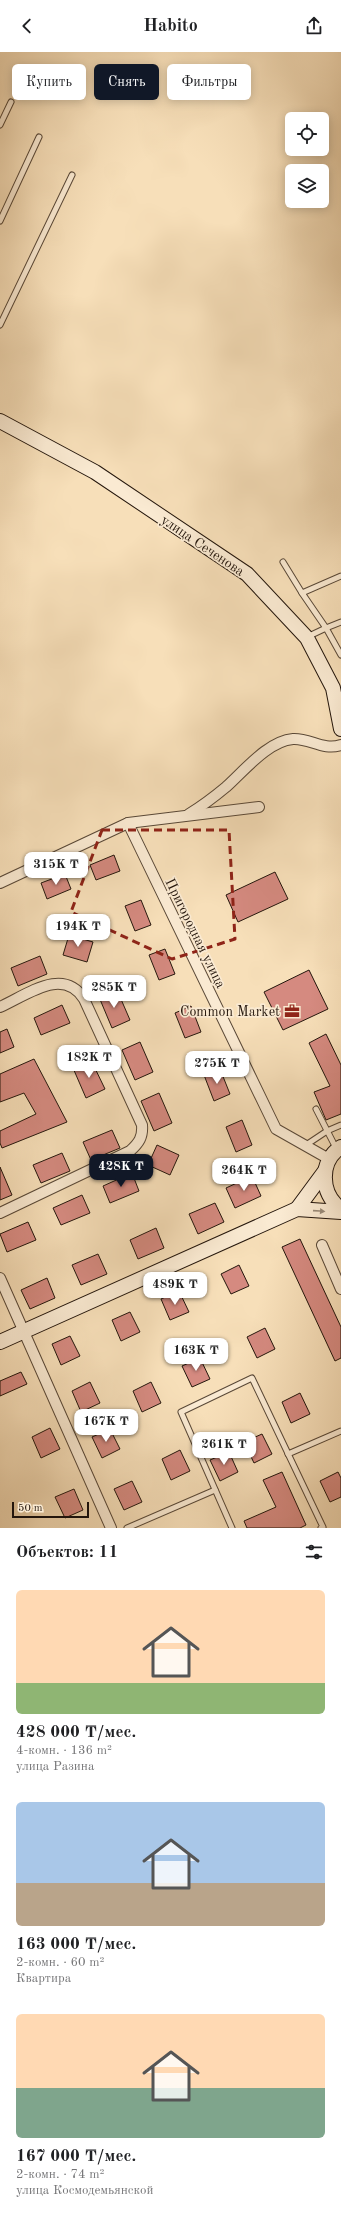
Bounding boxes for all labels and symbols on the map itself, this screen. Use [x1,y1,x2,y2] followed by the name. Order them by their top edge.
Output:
[158,513,247,579] street label: улица Сеченова
[23,852,89,886] pin: 315K ₸
[162,876,228,991] street label: Пригородная улица
[45,914,111,948] pin: 194K ₸
[81,975,147,1009] pin: 285K ₸
[283,1002,301,1020] office icon: Common Market
[180,1005,280,1019] place label: Common Market
[56,1045,122,1079] pin: 182K ₸
[184,1051,250,1085] pin: 275K ₸
[88,1154,154,1188] pin: 428K ₸
[211,1158,277,1192] pin: 264K ₸
[313,1207,325,1214] one-way arrow
[142,1272,208,1306] pin: 489K ₸
[163,1338,229,1372] pin: 163K ₸
[73,1409,139,1443] pin: 167K ₸
[191,1432,257,1466] pin: 261K ₸
[12,1500,89,1519] scale bar

